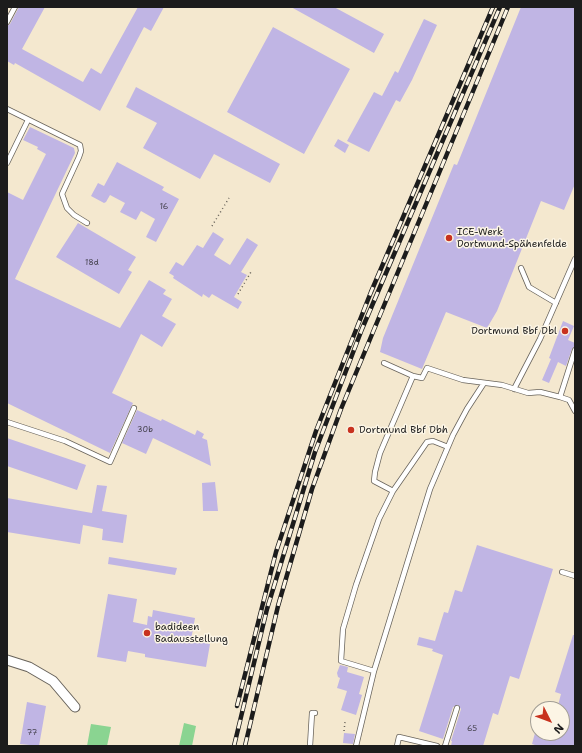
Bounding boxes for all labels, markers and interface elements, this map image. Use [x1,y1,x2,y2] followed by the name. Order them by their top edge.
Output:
[160,202,168,212] house number: 16
[457,226,567,250] place label: ICE-Werk Dortmund-Spähenfelde
[444,233,454,243] marker: ICE-Werk Dortmund-Spähenfelde
[85,258,99,268] house number: 18d
[471,325,557,337] place label: Dortmund Bbf Dbl
[560,326,570,336] marker: Dortmund Bbf Dbl
[359,424,448,436] place label: Dortmund Bbf Dbh
[137,425,153,435] house number: 30b
[346,425,356,435] marker: Dortmund Bbf Dbh
[155,621,228,644] place label: badideen Badausstellung
[142,628,152,638] marker: badideen Badausstellung
[530,701,570,741] north arrow
[550,720,567,737] text: N
[467,724,477,734] house number: 65
[27,728,37,738] house number: 77

